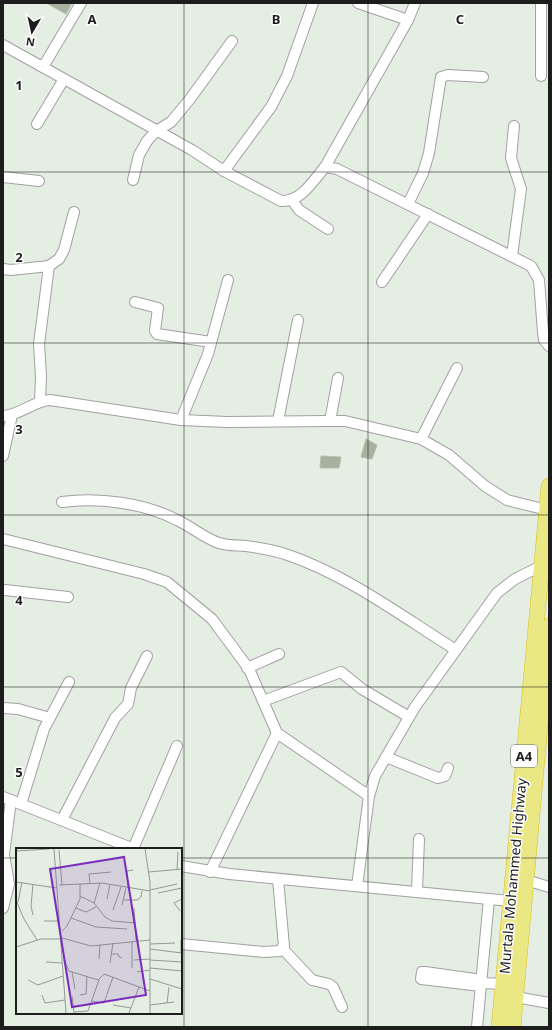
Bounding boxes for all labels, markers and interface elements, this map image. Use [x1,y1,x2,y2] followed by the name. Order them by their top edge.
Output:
[88,10,97,28] text: A
[272,10,280,28] text: B
[456,10,464,28] text: C
[12,12,52,52] north arrow
[25,34,36,50] text: N
[15,76,23,94] text: 1
[15,248,23,266] text: 2
[15,420,23,438] text: 3
[15,591,23,609] text: 4
[511,745,537,767] road number: A4
[15,763,23,781] text: 5
[494,776,531,975] street label: Murtala Mohammed Highway
[16,848,182,1014] inset map

